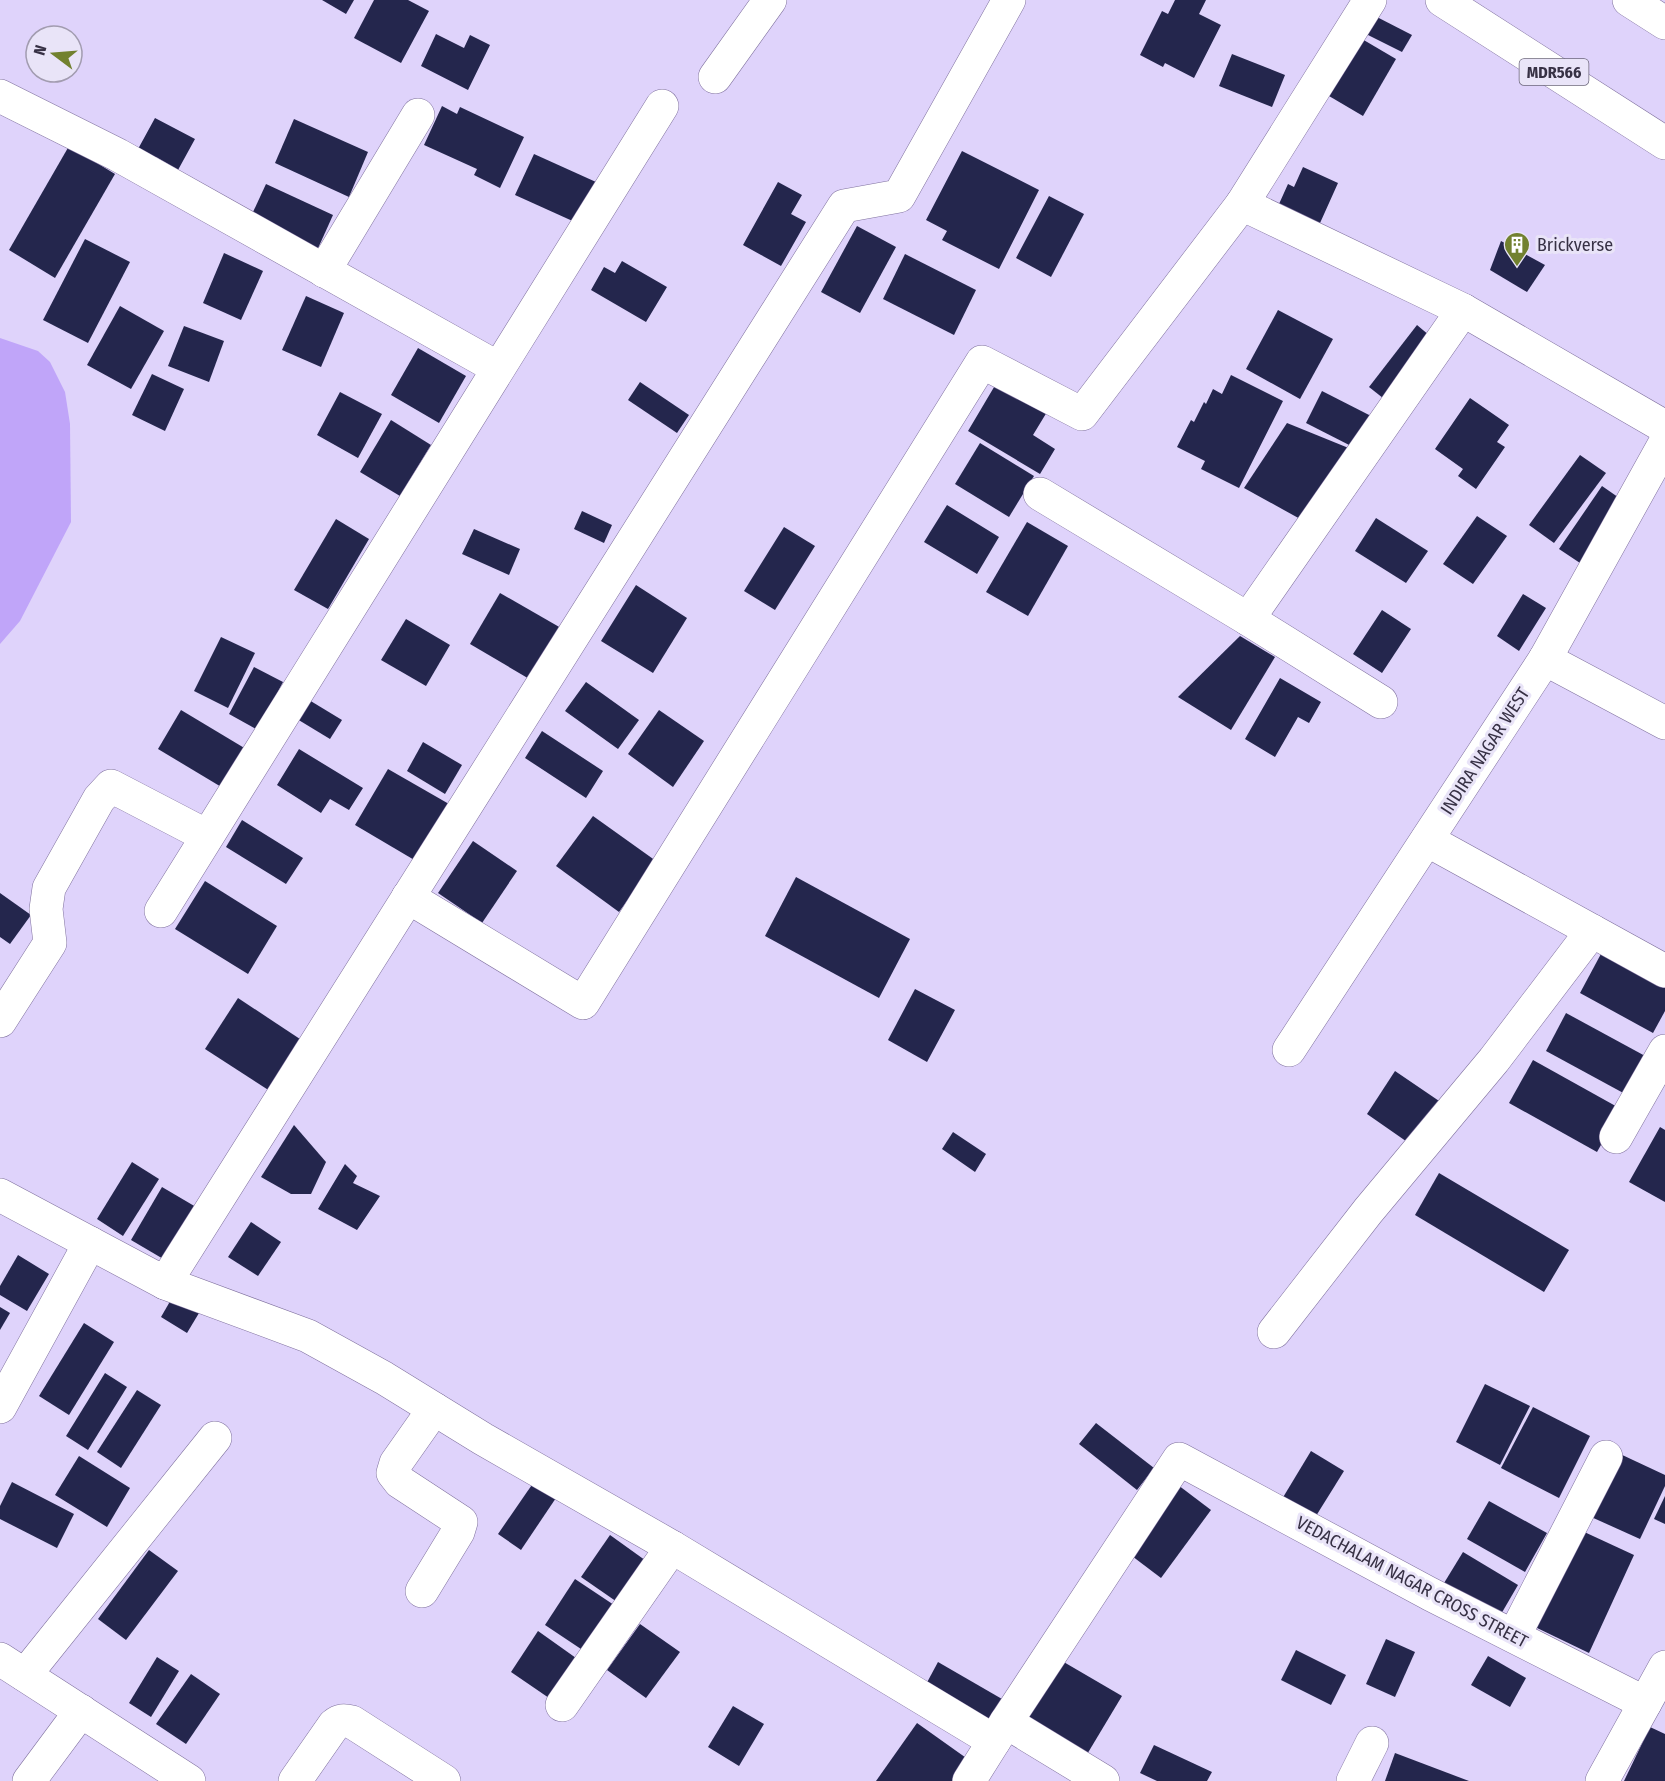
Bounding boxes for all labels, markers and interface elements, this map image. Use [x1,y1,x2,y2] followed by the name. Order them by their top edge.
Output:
[24,24,84,84] north arrow
[30,43,51,57] text: N
[1520,59,1588,85] road number: MDR566
[1502,230,1532,268] building icon: Brickverse
[1537,234,1613,256] place label: Brickverse
[1436,683,1535,819] street label: INDIRA NAGAR WEST
[1292,1511,1532,1653] street label: VEDACHALAM NAGAR CROSS STREET

